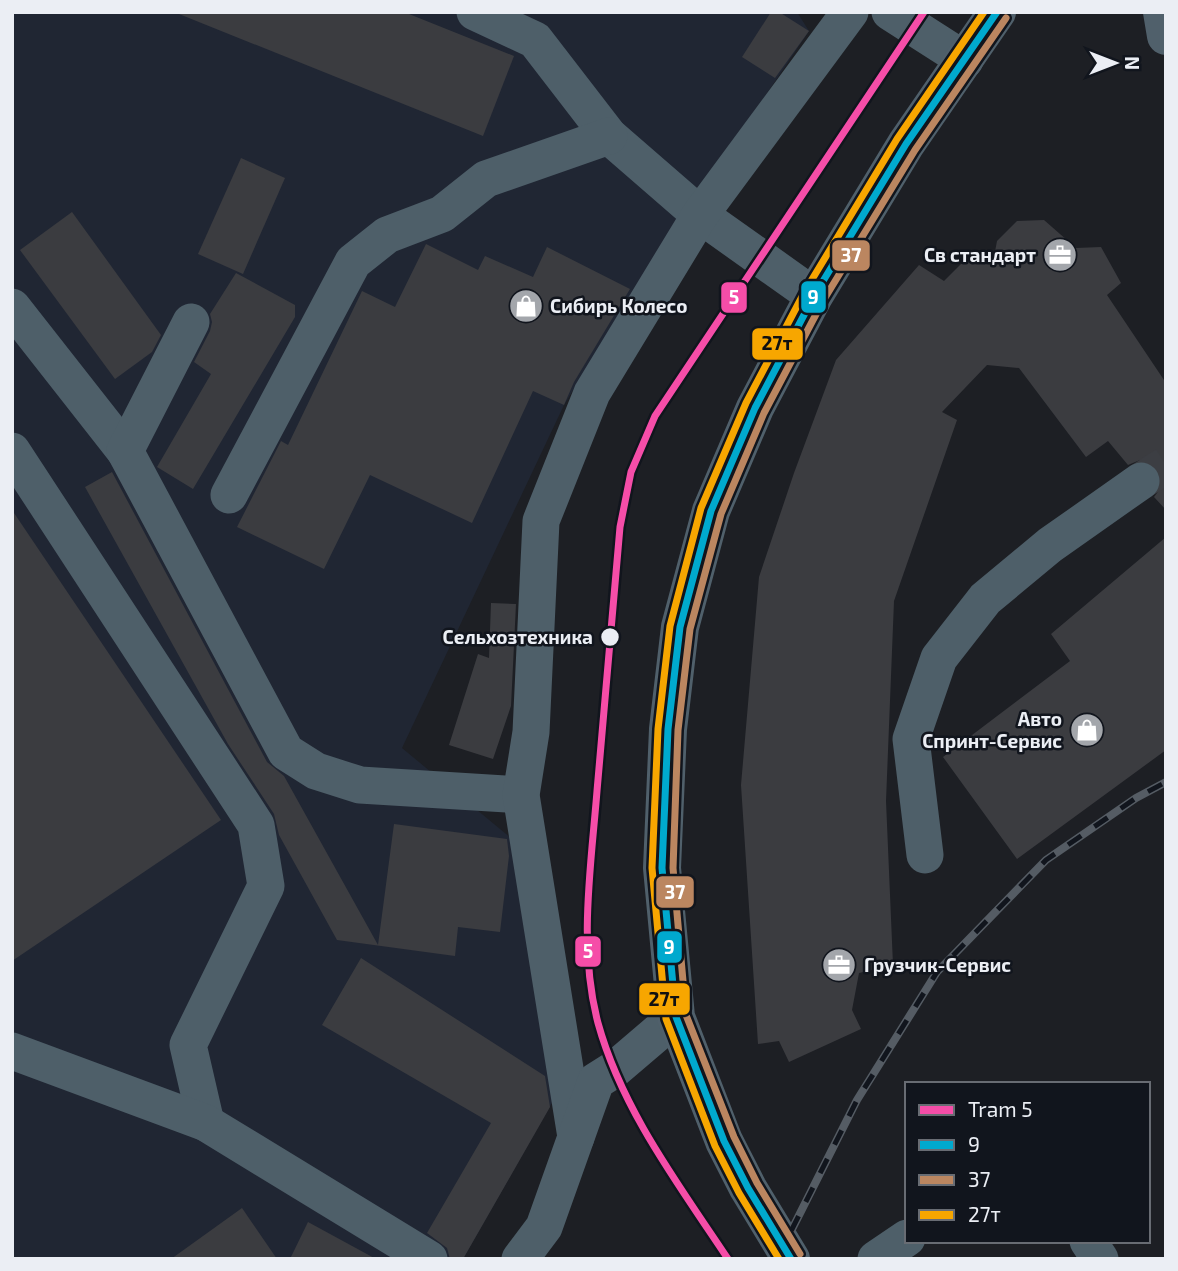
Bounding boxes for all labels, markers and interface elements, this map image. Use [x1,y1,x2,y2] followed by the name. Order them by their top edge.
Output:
[1080,28,1150,98] north arrow
[1121,56,1144,70] text: N
[1041,236,1079,274] office icon: Св стандарт
[831,239,871,272] line badge: 37
[841,243,861,266] text: 37
[924,243,1036,266] place label: Св стандарт
[800,280,827,314] line badge: 9
[720,281,748,314] line badge: 5
[729,285,739,308] text: 5
[807,285,819,308] text: 9
[507,287,545,325] shop icon: Сибирь Колесо
[550,294,687,317] place label: Сибирь Колесо
[751,327,804,361] line badge: 27т
[762,331,793,354] text: 27т
[443,625,593,648] place label: Сельхозтехника
[599,626,621,648] marker: Сельхозтехника
[922,707,1062,752] place label: Авто Спринт-Сервис
[1068,711,1106,749] shop icon: Авто Спринт-Сервис
[655,875,695,909] line badge: 37
[665,880,685,903] text: 37
[656,930,683,964] line badge: 9
[574,935,602,968] line badge: 5
[663,935,675,958] text: 9
[583,939,593,962] text: 5
[820,946,858,984] office icon: Грузчик-Сервис
[864,953,1011,976] place label: Грузчик-Сервис
[638,982,691,1016] line badge: 27т
[649,987,680,1010] text: 27т
[905,1082,1150,1243] legend
[968,1096,1033,1121] text: Tram 5
[968,1131,980,1156] text: 9
[968,1166,991,1191] text: 37
[968,1201,1001,1226] text: 27т

